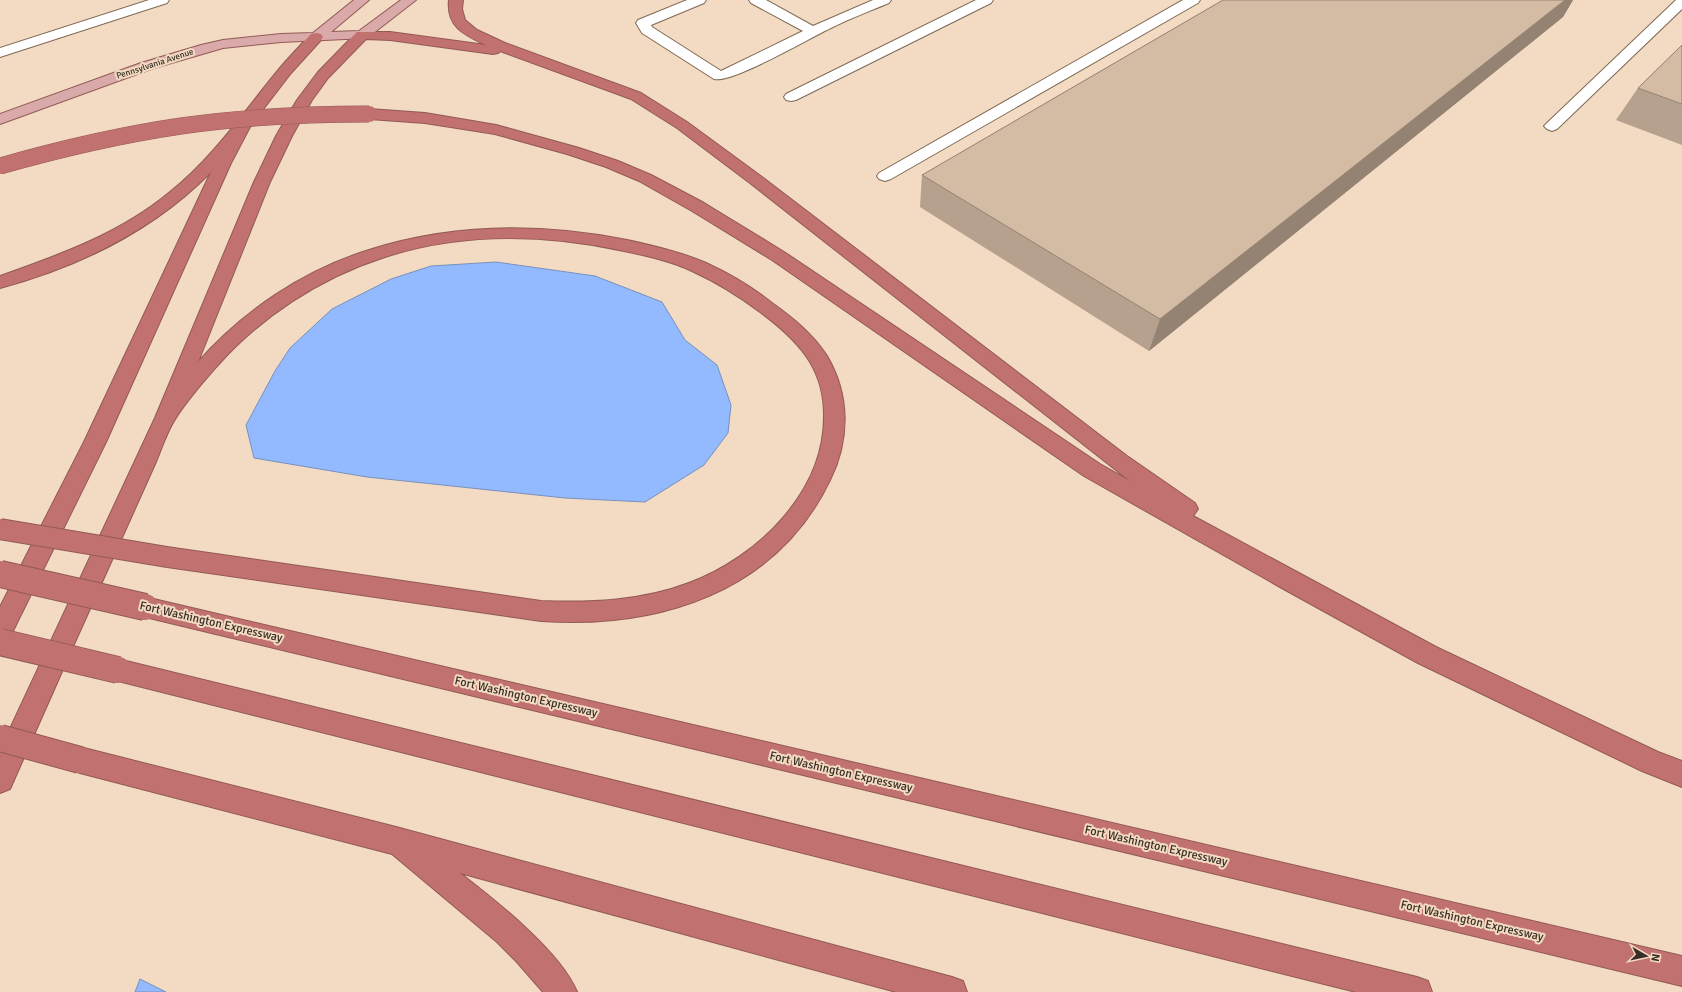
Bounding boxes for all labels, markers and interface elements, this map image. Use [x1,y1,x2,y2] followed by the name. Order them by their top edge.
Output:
[115,46,195,82] street label: Pennsylvania Avenue
[138,598,284,646] street label: Fort Washington Expressway
[453,673,599,721] street label: Fort Washington Expressway
[768,748,914,796] street label: Fort Washington Expressway
[1083,822,1229,870] street label: Fort Washington Expressway
[1399,897,1545,945] street label: Fort Washington Expressway
[1626,936,1666,976] north arrow
[1648,953,1662,962] text: N

